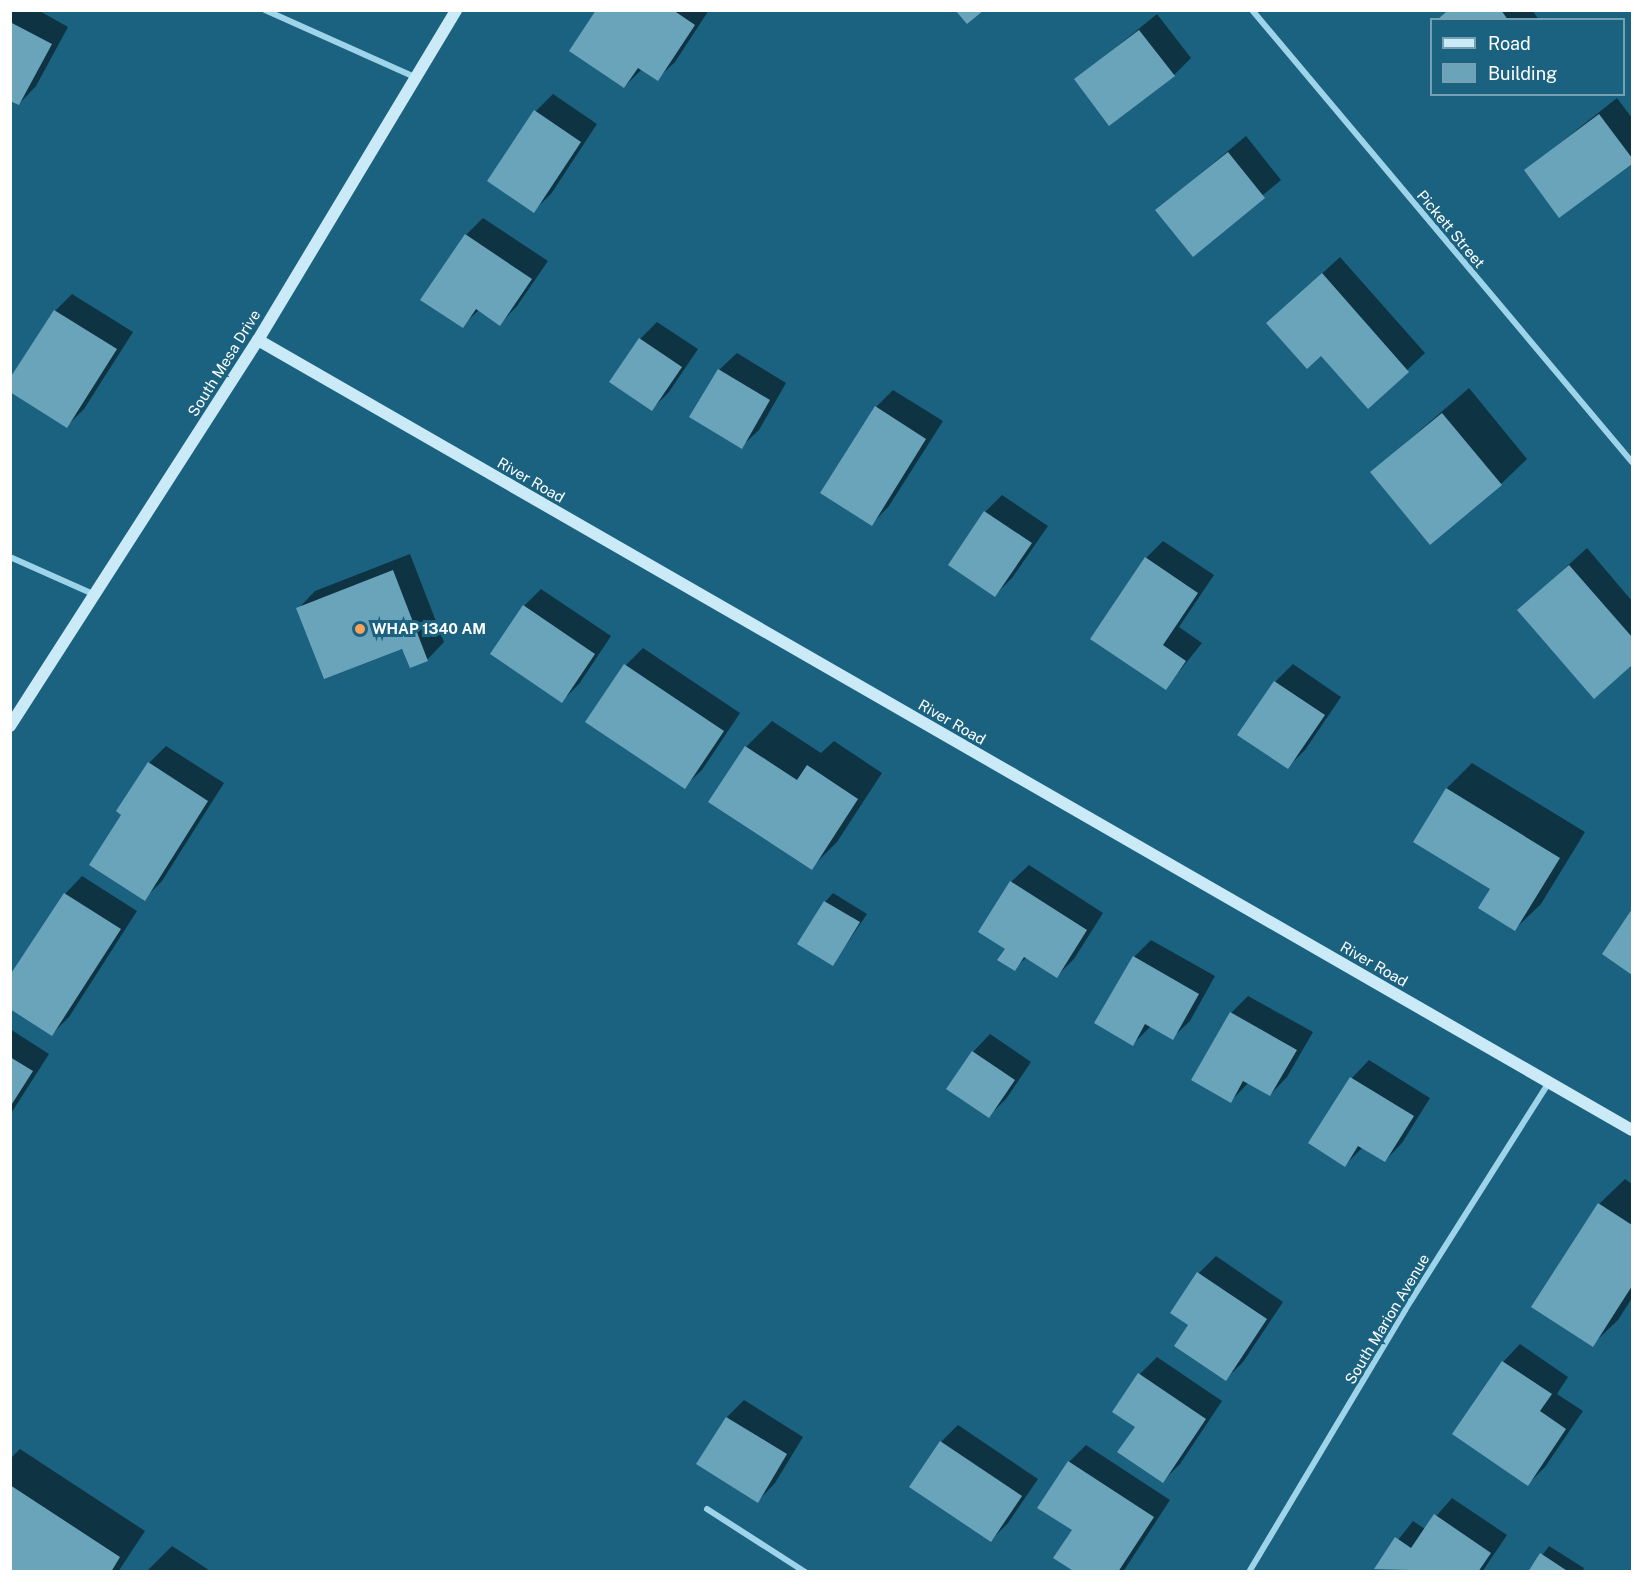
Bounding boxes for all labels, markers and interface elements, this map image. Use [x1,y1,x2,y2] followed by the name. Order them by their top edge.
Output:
[1430,18,1625,96] legend
[1488,33,1531,54] text: Road
[1488,63,1557,84] text: Building
[1413,186,1489,272] street label: Pickett Street
[184,306,264,420] street label: South Mesa Drive
[494,454,568,506] street label: River Road
[372,620,486,638] place label: WHAP 1340 AM
[353,622,367,636] marker: WHAP 1340 AM
[915,696,989,748] street label: River Road
[1337,938,1411,990] street label: River Road
[1341,1251,1433,1387] street label: South Marion Avenue

